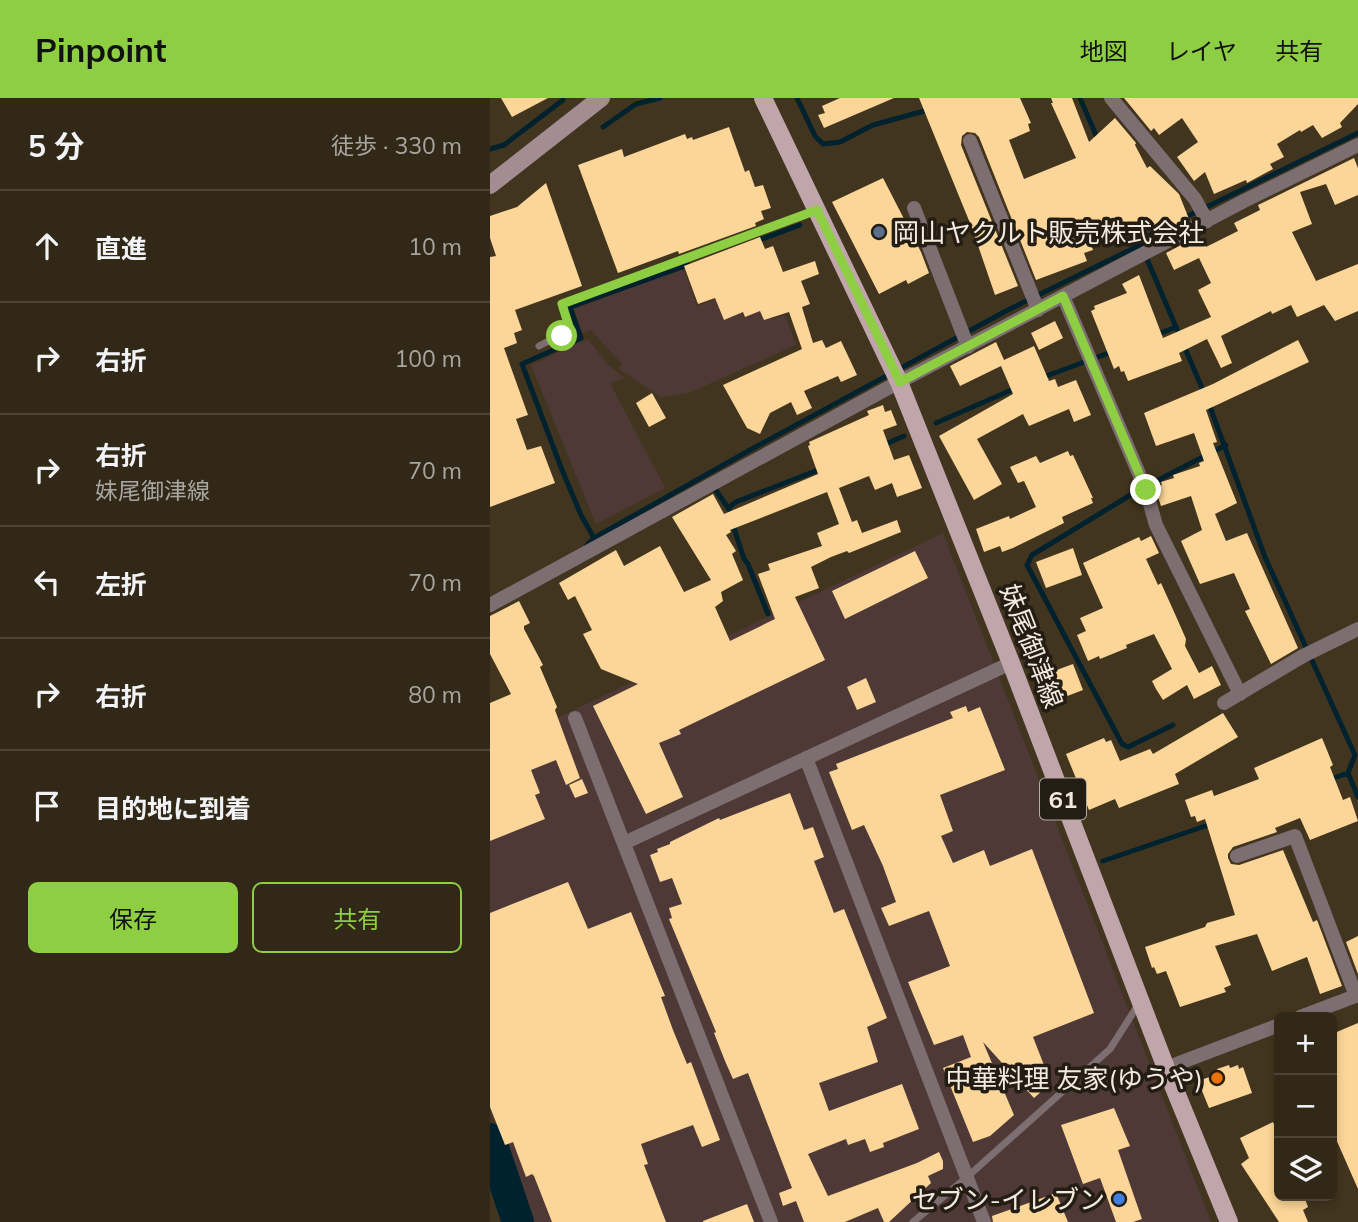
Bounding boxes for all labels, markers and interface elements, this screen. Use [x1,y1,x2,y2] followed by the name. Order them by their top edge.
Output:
[35,29,167,70] text: Pinpoint
[1080,36,1128,66] text: 地図
[1166,36,1237,66] text: レイヤ
[1275,36,1323,66] text: 共有
[28,127,84,165] text: 5 分
[331,131,462,160] text: 徒歩 · 330 m
[893,216,1204,249] place label: 岡山ヤクルト販売株式会社
[871,224,887,240] marker: 岡山ヤクルト販売株式会社
[28,227,66,265] icon: ahead
[95,232,147,265] text: 直進
[408,232,462,261] text: 10 m
[546,320,577,351] route start
[28,339,66,377] icon: right
[95,344,147,377] text: 右折
[394,344,462,373] text: 100 m
[95,439,147,472] text: 右折
[28,451,66,489] icon: right
[408,456,462,485] text: 70 m
[1130,474,1161,505] route end
[95,476,210,505] text: 妹尾御津線
[28,563,66,601] icon: left
[95,568,147,601] text: 左折
[408,568,462,597] text: 70 m
[993,579,1071,713] street label: 妹尾御津線
[28,675,66,713] icon: right
[95,680,147,713] text: 右折
[408,680,462,709] text: 80 m
[1040,778,1086,820] road number: 61
[28,787,66,825] icon: arrive
[95,792,251,825] text: 目的地に到着
[28,882,238,953] button: 保存
[252,882,462,953] button: 共有
[1274,1012,1337,1201] map controls
[1274,1012,1337,1075] button: +
[946,1062,1203,1095] place label: 中華料理 友家(ゆうや)
[1209,1070,1225,1086] marker: 中華料理 友家(ゆうや)
[1274,1075,1337,1138] button: −
[1274,1138,1337,1201] button: layers
[912,1183,1105,1216] place label: セブン-イレブン
[1111,1191,1127,1207] marker: セブン-イレブン

